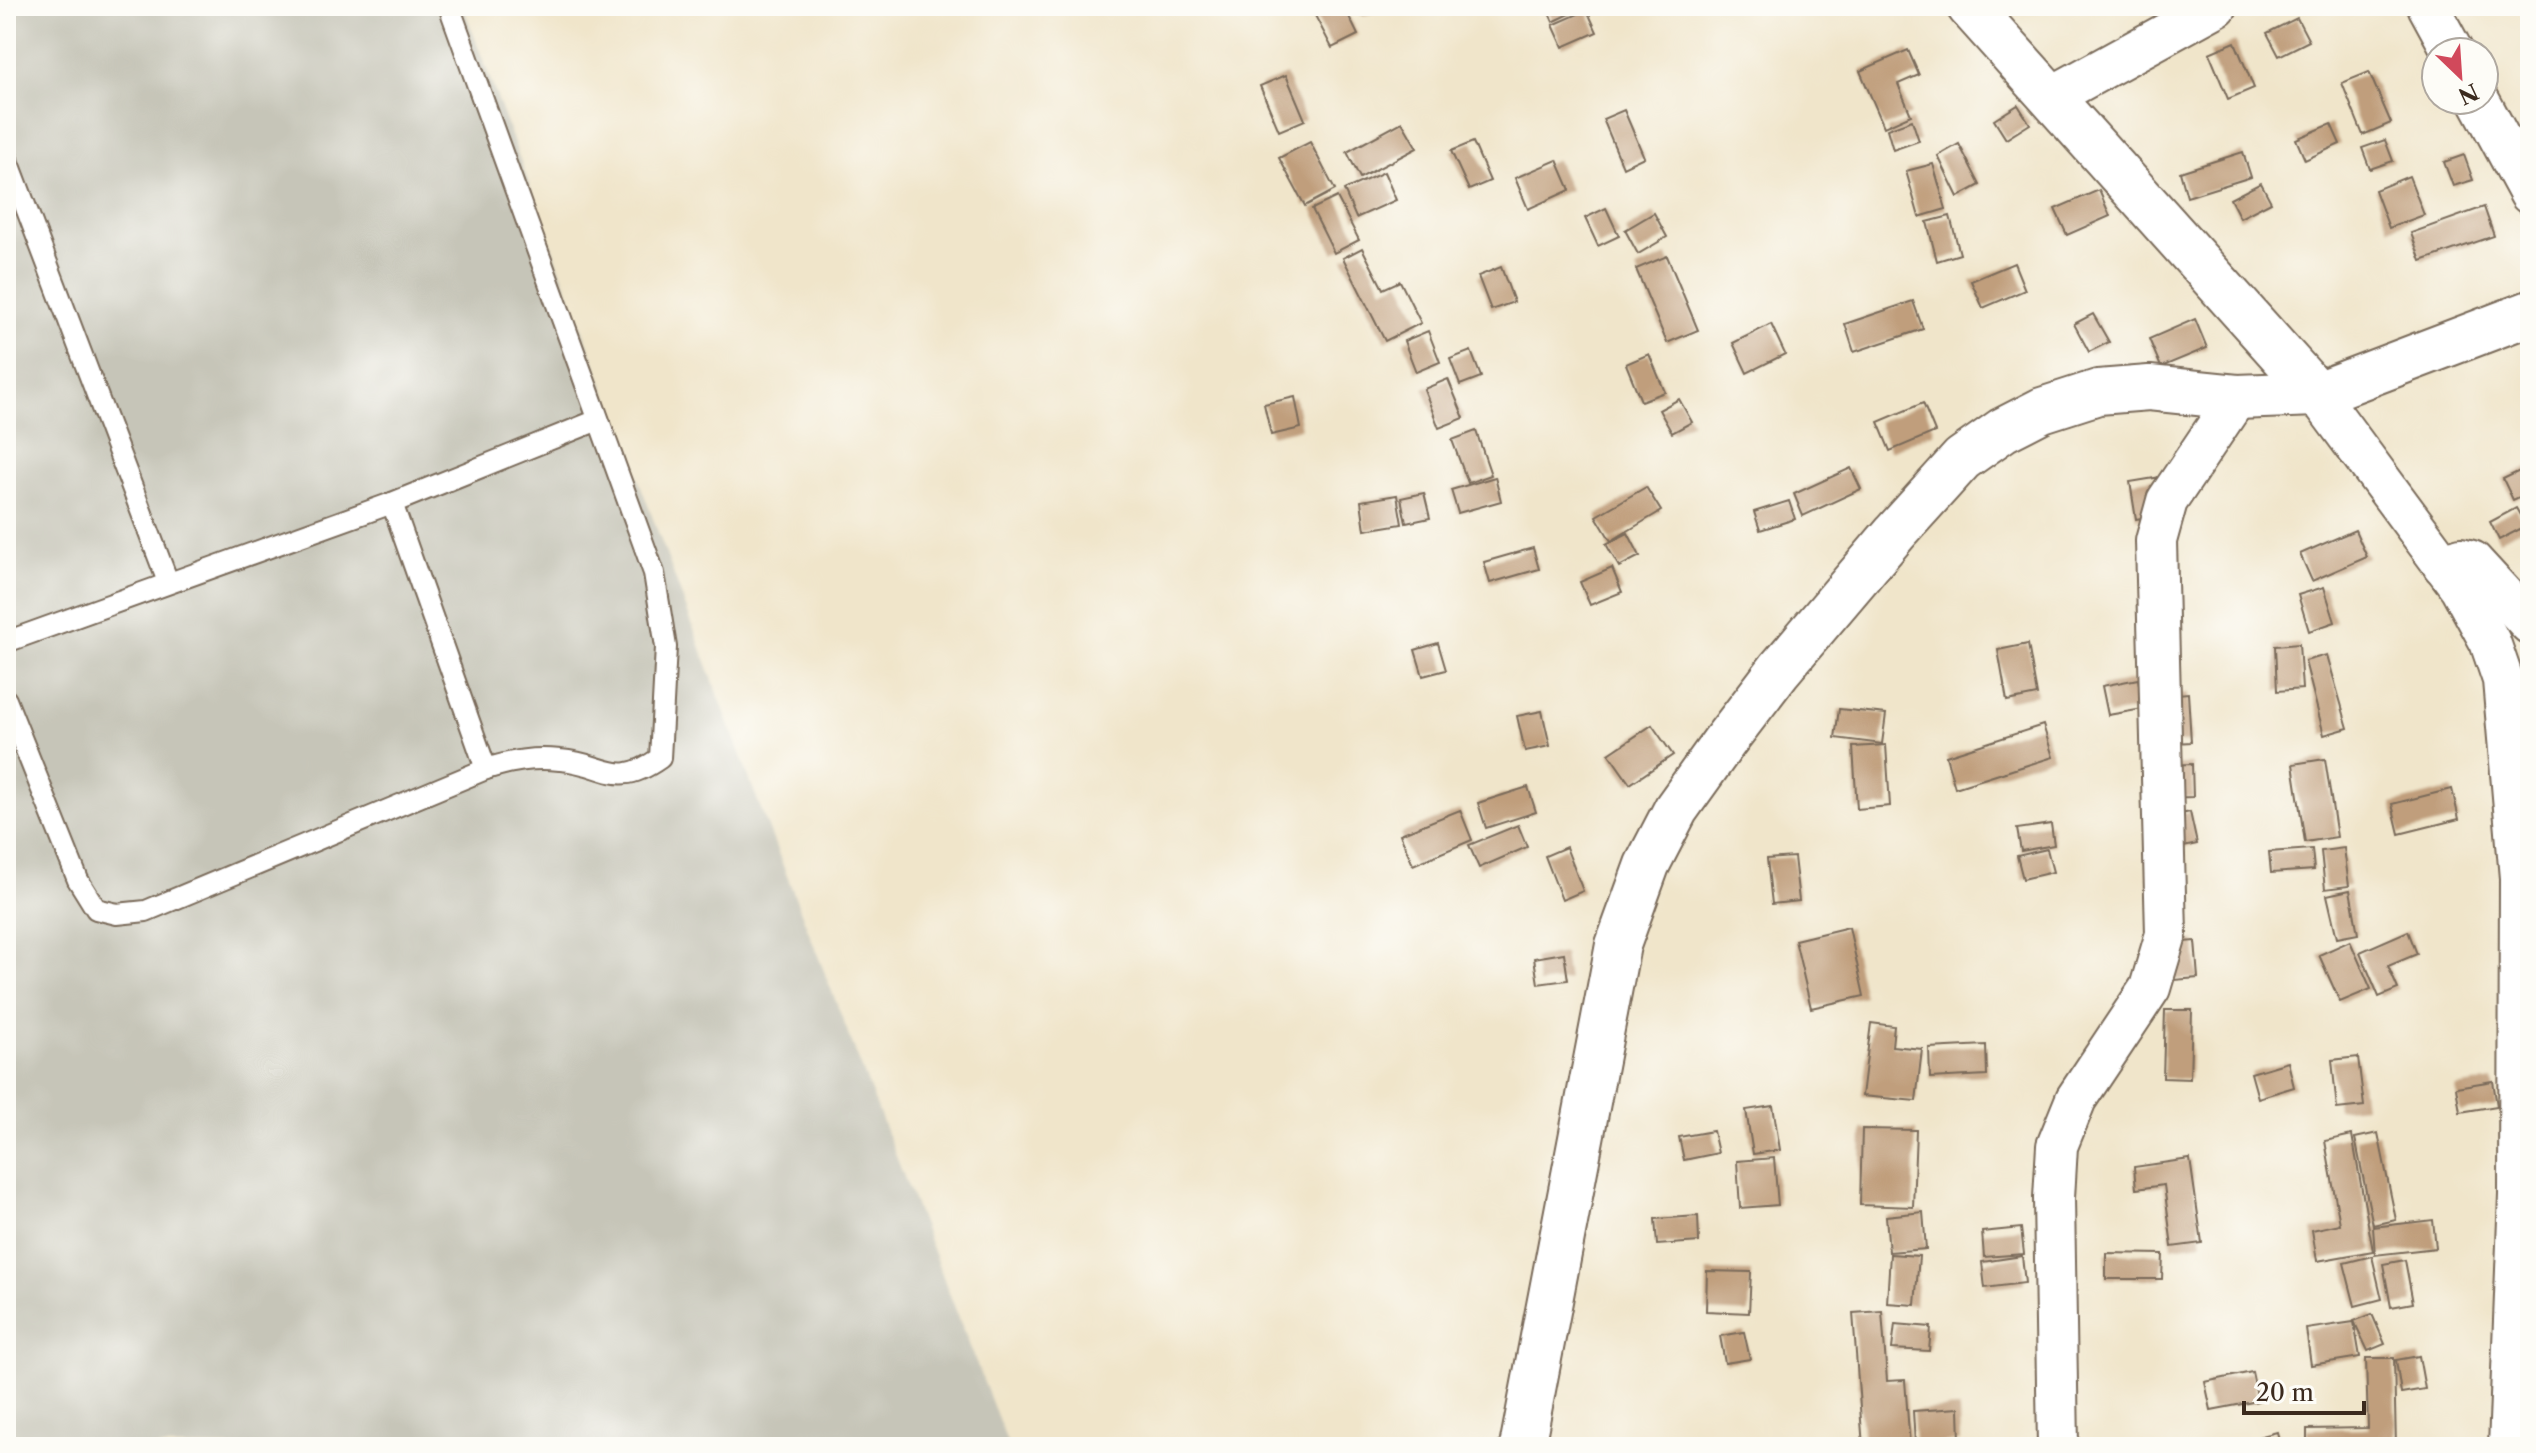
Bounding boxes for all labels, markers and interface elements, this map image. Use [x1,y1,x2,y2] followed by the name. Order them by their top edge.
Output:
[2420,36,2500,116] north arrow
[2454,77,2483,110] text: N
[2244,1365,2364,1415] scale bar
[2256,1378,2314,1407] text: 20 m

